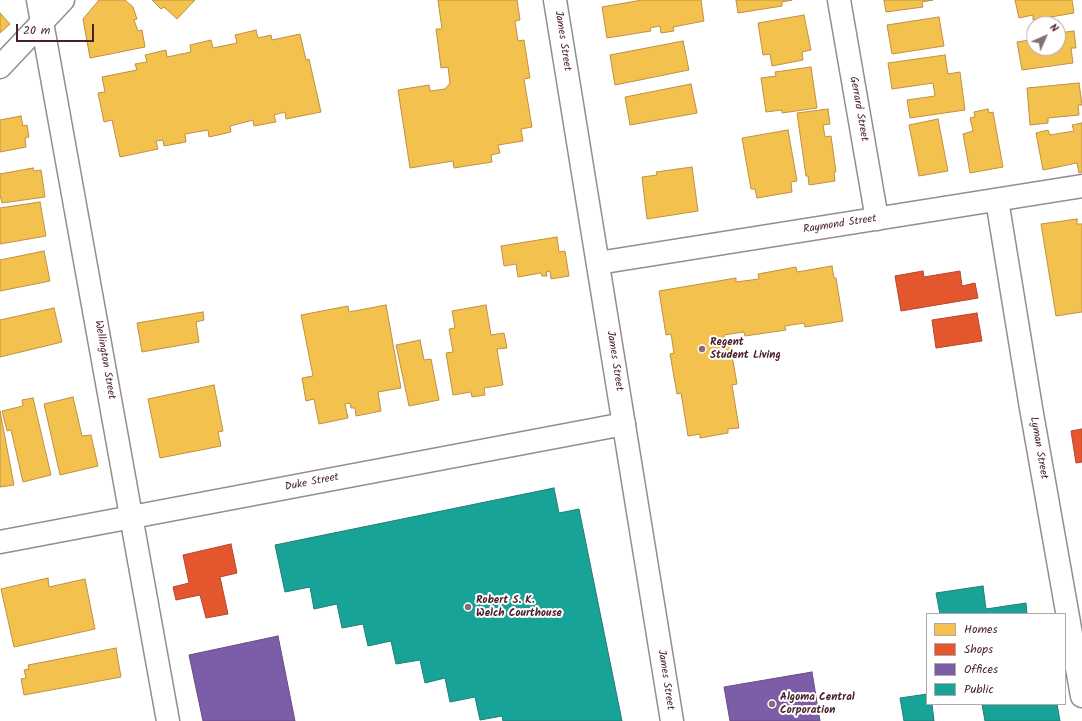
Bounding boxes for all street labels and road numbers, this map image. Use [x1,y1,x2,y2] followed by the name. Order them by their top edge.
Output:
[551,10,573,72] street label: James Street
[846,76,870,142] street label: Gerrard Street
[802,213,878,237] street label: Raymond Street
[91,319,117,401] street label: Wellington Street
[603,330,625,392] street label: James Street
[1026,416,1050,480] street label: Lyman Street
[284,471,340,495] street label: Duke Street
[654,649,676,711] street label: James Street

